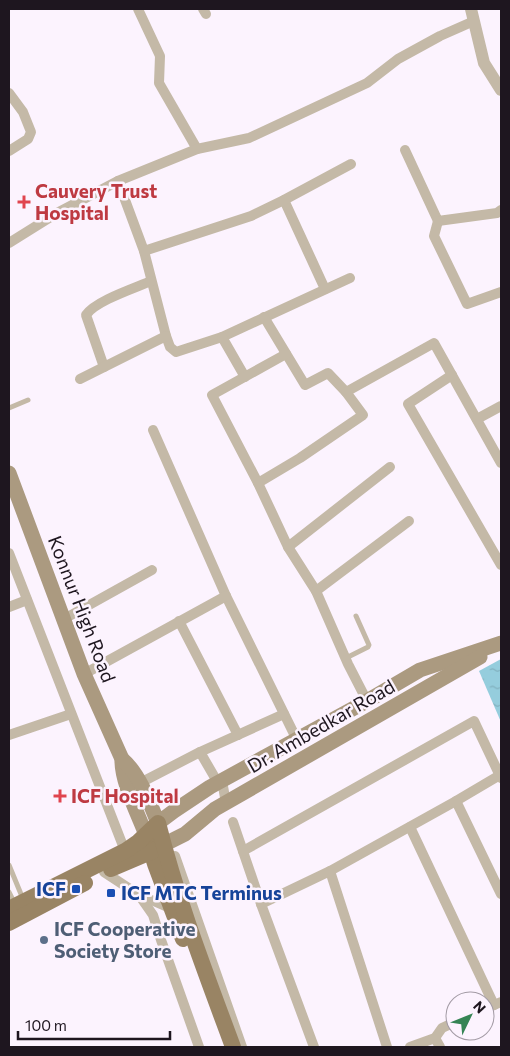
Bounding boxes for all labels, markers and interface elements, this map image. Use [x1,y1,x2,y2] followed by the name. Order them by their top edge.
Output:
[35,179,157,224] place label: Cauvery Trust Hospital
[17,195,31,209] marker: Cauvery Trust Hospital
[44,532,121,685] street label: Konnur High Road
[243,674,399,777] street label: Dr. Ambedkar Road
[71,784,179,807] place label: ICF Hospital
[53,789,67,803] marker: ICF Hospital
[36,877,66,900] place label: ICF
[121,881,282,904] place label: ICF MTC Terminus
[70,883,82,895] marker: ICF
[105,887,117,899] marker: ICF MTC Terminus
[54,917,195,962] place label: ICF Cooperative Society Store
[38,934,50,946] marker: ICF Cooperative Society Store
[445,991,495,1041] north arrow
[470,997,490,1016] text: N
[18,1008,170,1040] scale bar
[25,1016,67,1034] text: 100 m

